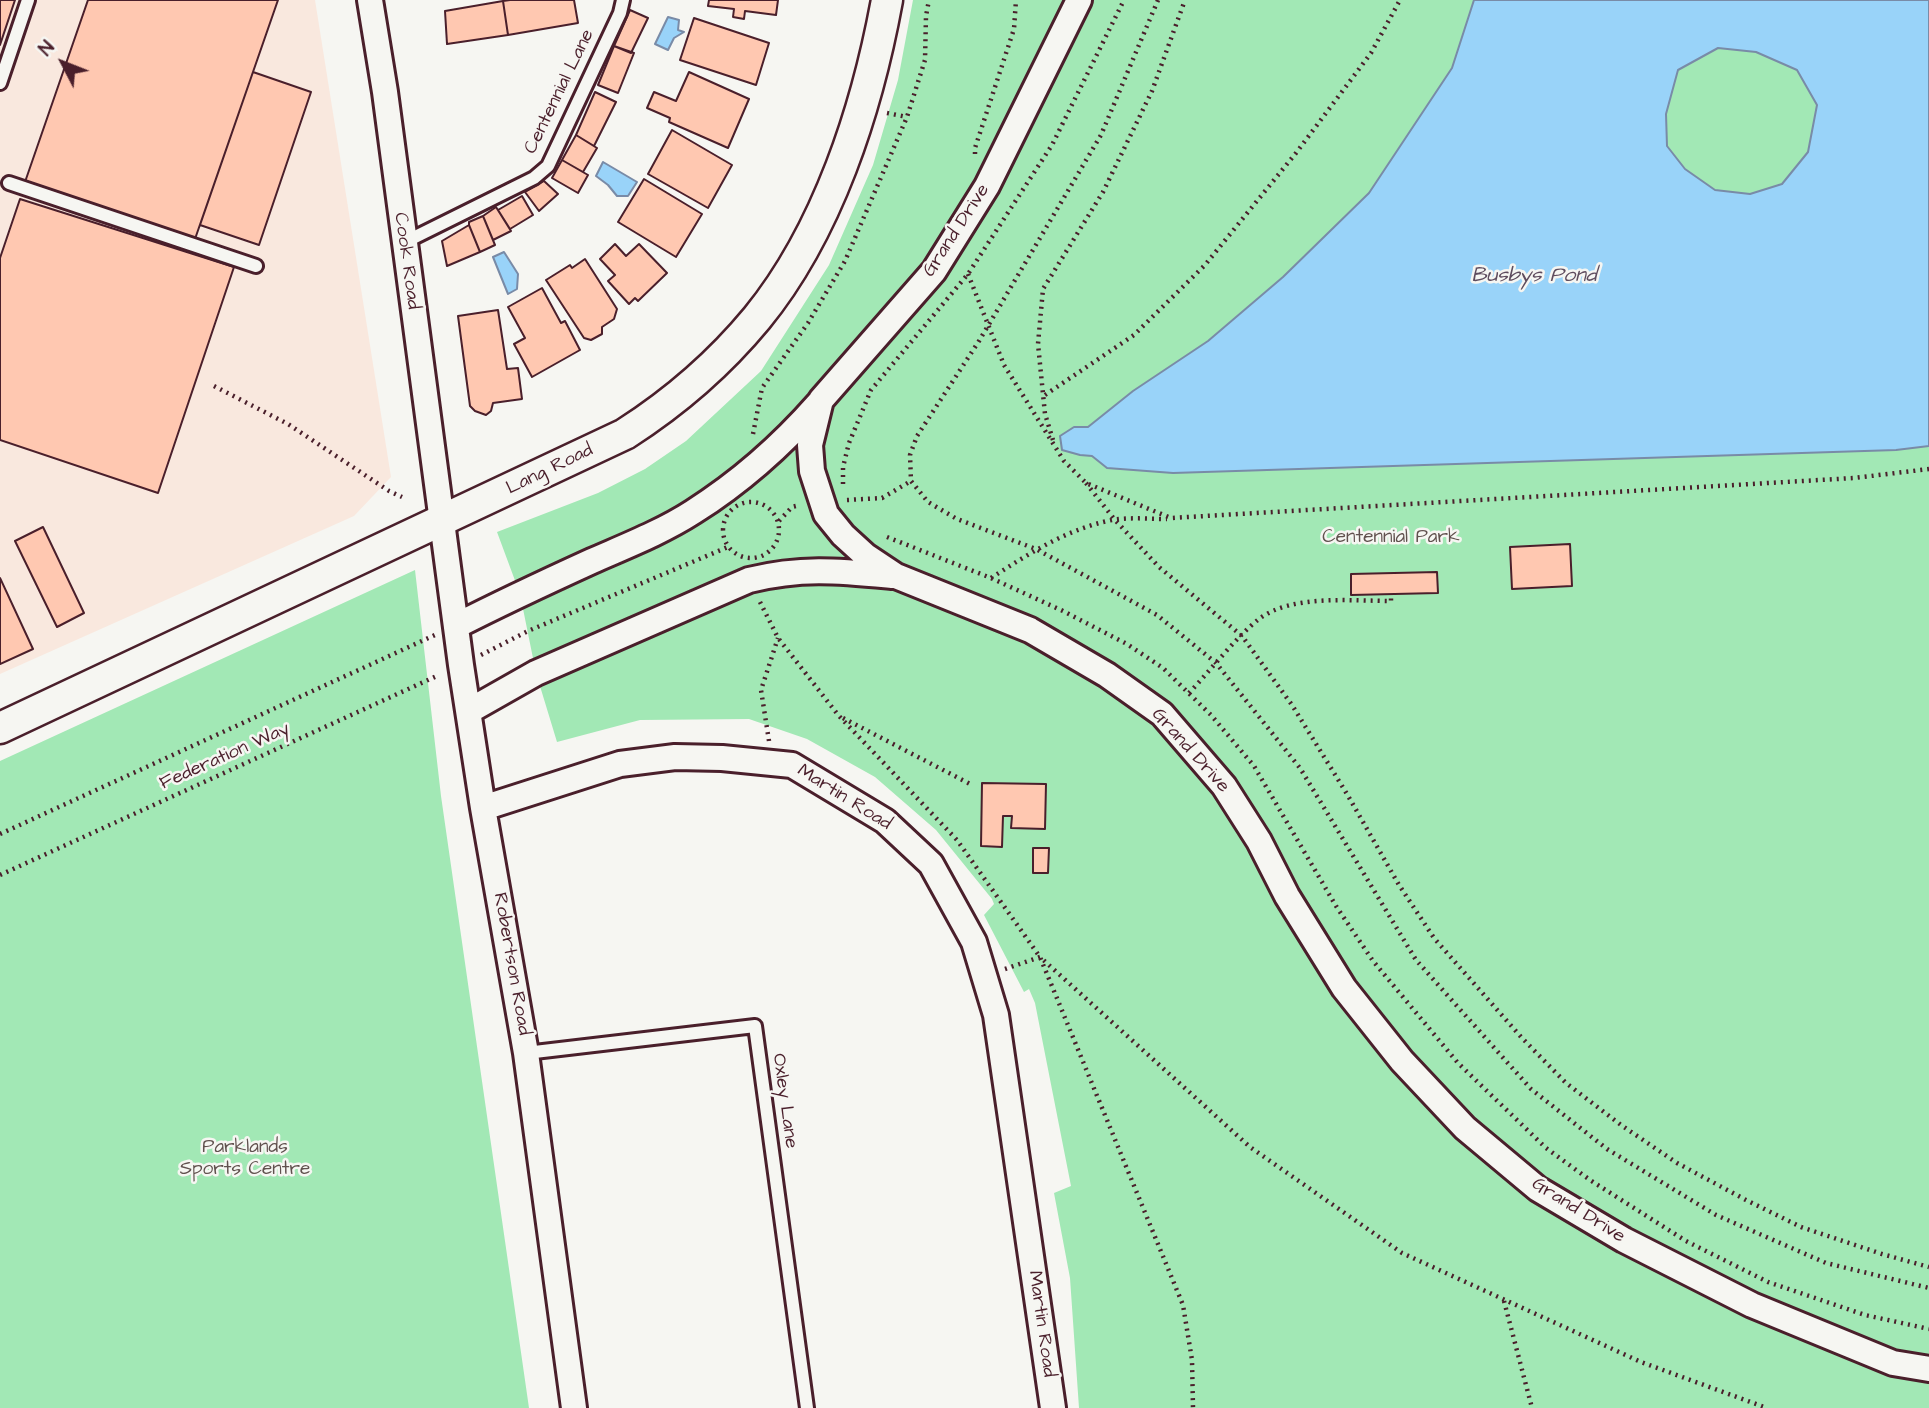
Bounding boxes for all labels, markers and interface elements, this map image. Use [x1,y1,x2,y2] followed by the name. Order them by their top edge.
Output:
[520,26,600,158] street label: Centennial Lane
[28,28,98,98] north arrow
[33,35,61,62] text: N
[919,180,995,282] street label: Grand Drive
[388,211,424,311] street label: Cook Road
[1472,264,1596,290] water label: Busbys Pond
[503,439,597,501] street label: Lang Road
[1322,527,1460,549] park label: Centennial Park
[1146,704,1234,798] street label: Grand Drive
[156,718,294,796] street label: Federation Way
[793,760,895,836] street label: Martin Road
[487,891,535,1037] street label: Robertson Road
[766,1052,802,1150] street label: Oxley Lane
[180,1137,310,1181] park label: Parklands Sports Centre
[1527,1173,1629,1249] street label: Grand Drive
[1022,1269,1060,1379] street label: Martin Road

